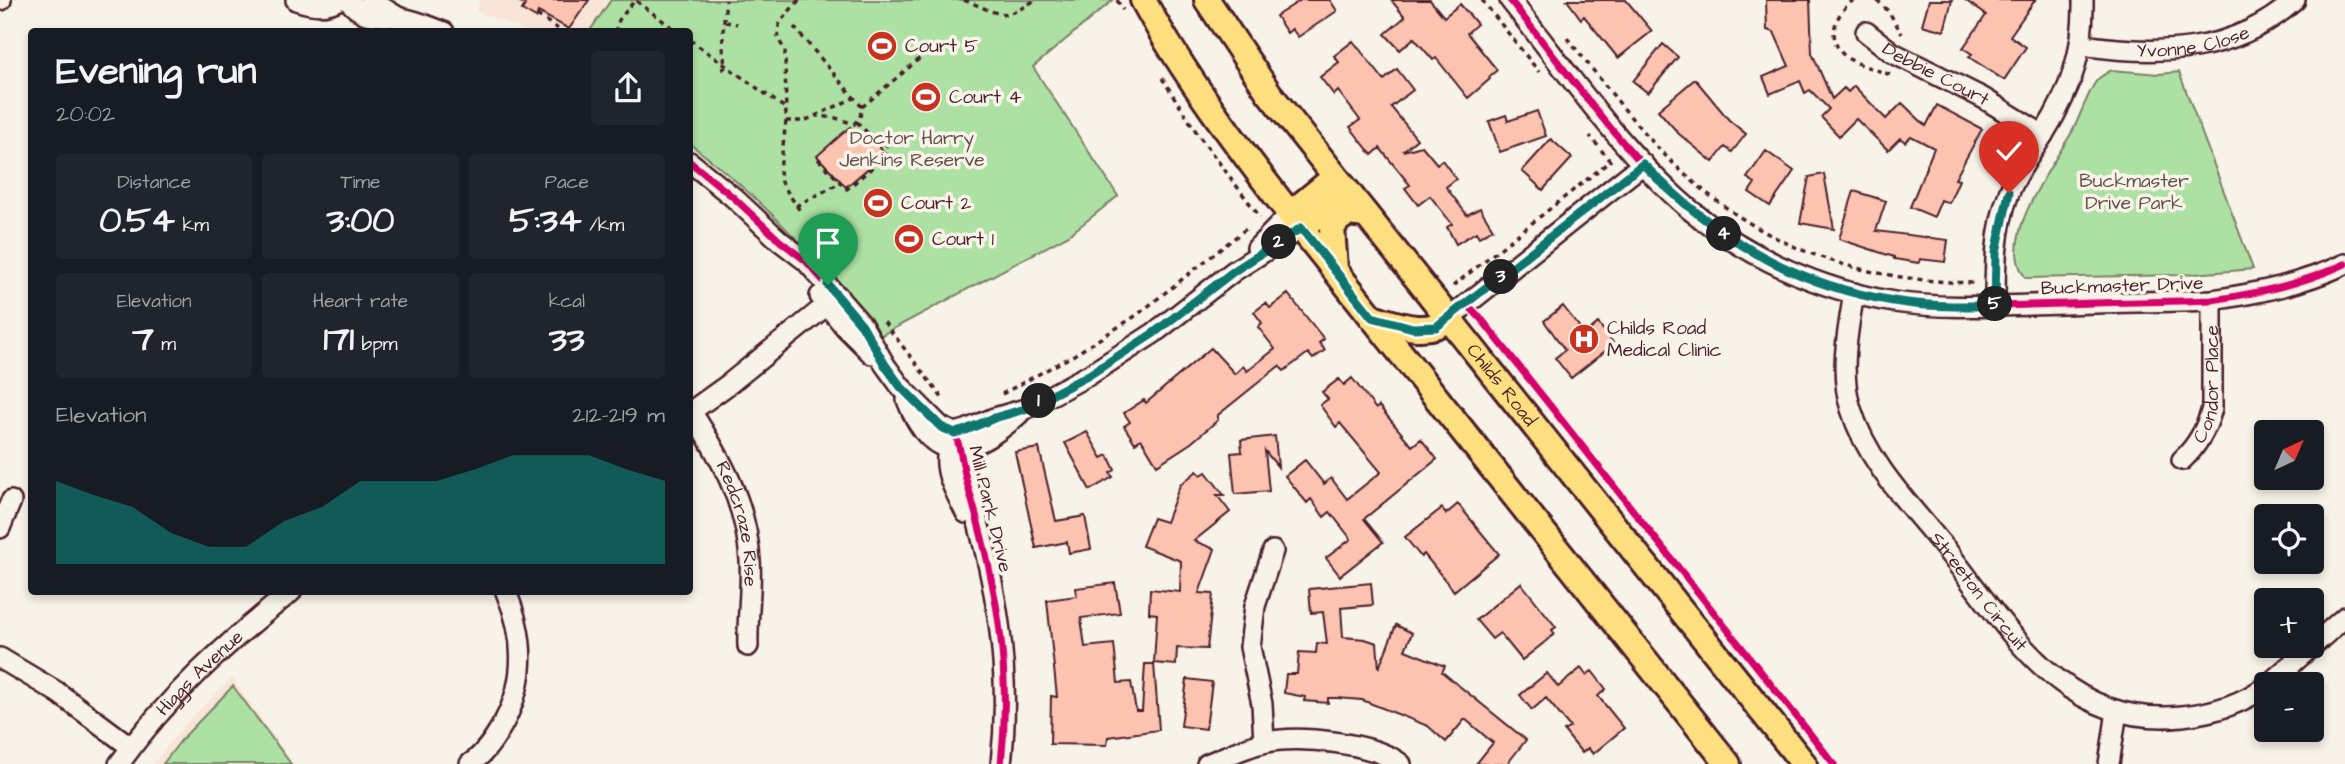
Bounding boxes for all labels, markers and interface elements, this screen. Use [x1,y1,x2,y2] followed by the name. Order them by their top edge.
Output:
[2136,19,2254,64] street label: Yvonne Close
[865,29,899,63] sports icon: Court 5
[905,33,979,60] place label: Court 5
[1876,36,1995,113] street label: Debbie Court
[56,46,257,98] text: Evening run
[591,51,665,125] button: share
[909,80,943,114] sports icon: Court 4
[949,84,1022,111] place label: Court 4
[56,98,115,130] text: 20:02
[1979,121,2039,193] pin
[839,125,985,174] park label: Doctor Harry Jenkins Reserve
[1990,132,2028,170] icon: check
[2079,168,2189,217] park label: Buckmaster Drive Park
[117,169,191,196] text: Distance
[341,169,380,196] text: Time
[545,169,589,196] text: Pace
[861,186,895,220] sports icon: Court 2
[901,190,972,217] place label: Court 2
[99,196,175,245] text: 0.54
[327,196,394,245] text: 3:00
[509,196,582,245] text: 5:34
[175,212,209,239] text: km
[582,212,624,239] text: /km
[798,213,858,285] pin
[1706,216,1742,252] pin: 4
[1717,220,1730,247] text: 4
[892,222,926,256] sports icon: Court 1
[809,224,847,262] icon: arrive
[1262,224,1296,260] pin: 2
[932,226,995,253] place label: Court 1
[1273,228,1284,255] text: 2
[1484,260,1518,294] pin: 3
[1496,263,1505,290] text: 3
[2040,270,2204,302] street label: Buckmaster Drive
[1978,286,2012,322] pin: 5
[117,288,192,315] text: Elevation
[313,288,408,315] text: Heart rate
[549,288,585,315] text: kcal
[1988,290,2001,317] text: 5
[132,315,154,364] text: 7
[323,315,354,364] text: 171
[549,315,585,364] text: 33
[1607,315,1722,364] place label: Childs Road Medical Clinic
[1567,322,1601,356] hospital icon: Childs Road Medical Clinic
[2186,325,2226,448] street label: Condor Place
[154,331,176,358] text: m
[354,331,398,358] text: bpm
[1460,338,1543,432] street label: Childs Road
[1021,384,1056,418] pin: 1
[1037,387,1040,414] text: 1
[56,399,147,431] text: Elevation
[572,399,665,431] text: 212–219 m
[2254,420,2324,490] north arrow
[2254,420,2324,742] map controls
[961,443,1019,575] street label: Mill Park Drive
[709,456,764,587] street label: Redcraze Rise
[2254,504,2324,574] button: locate
[1923,526,2034,657] street label: Streeton Circuit
[2254,588,2324,658] button: +
[150,624,249,722] street label: Higgs Avenue
[2254,672,2324,742] button: −

